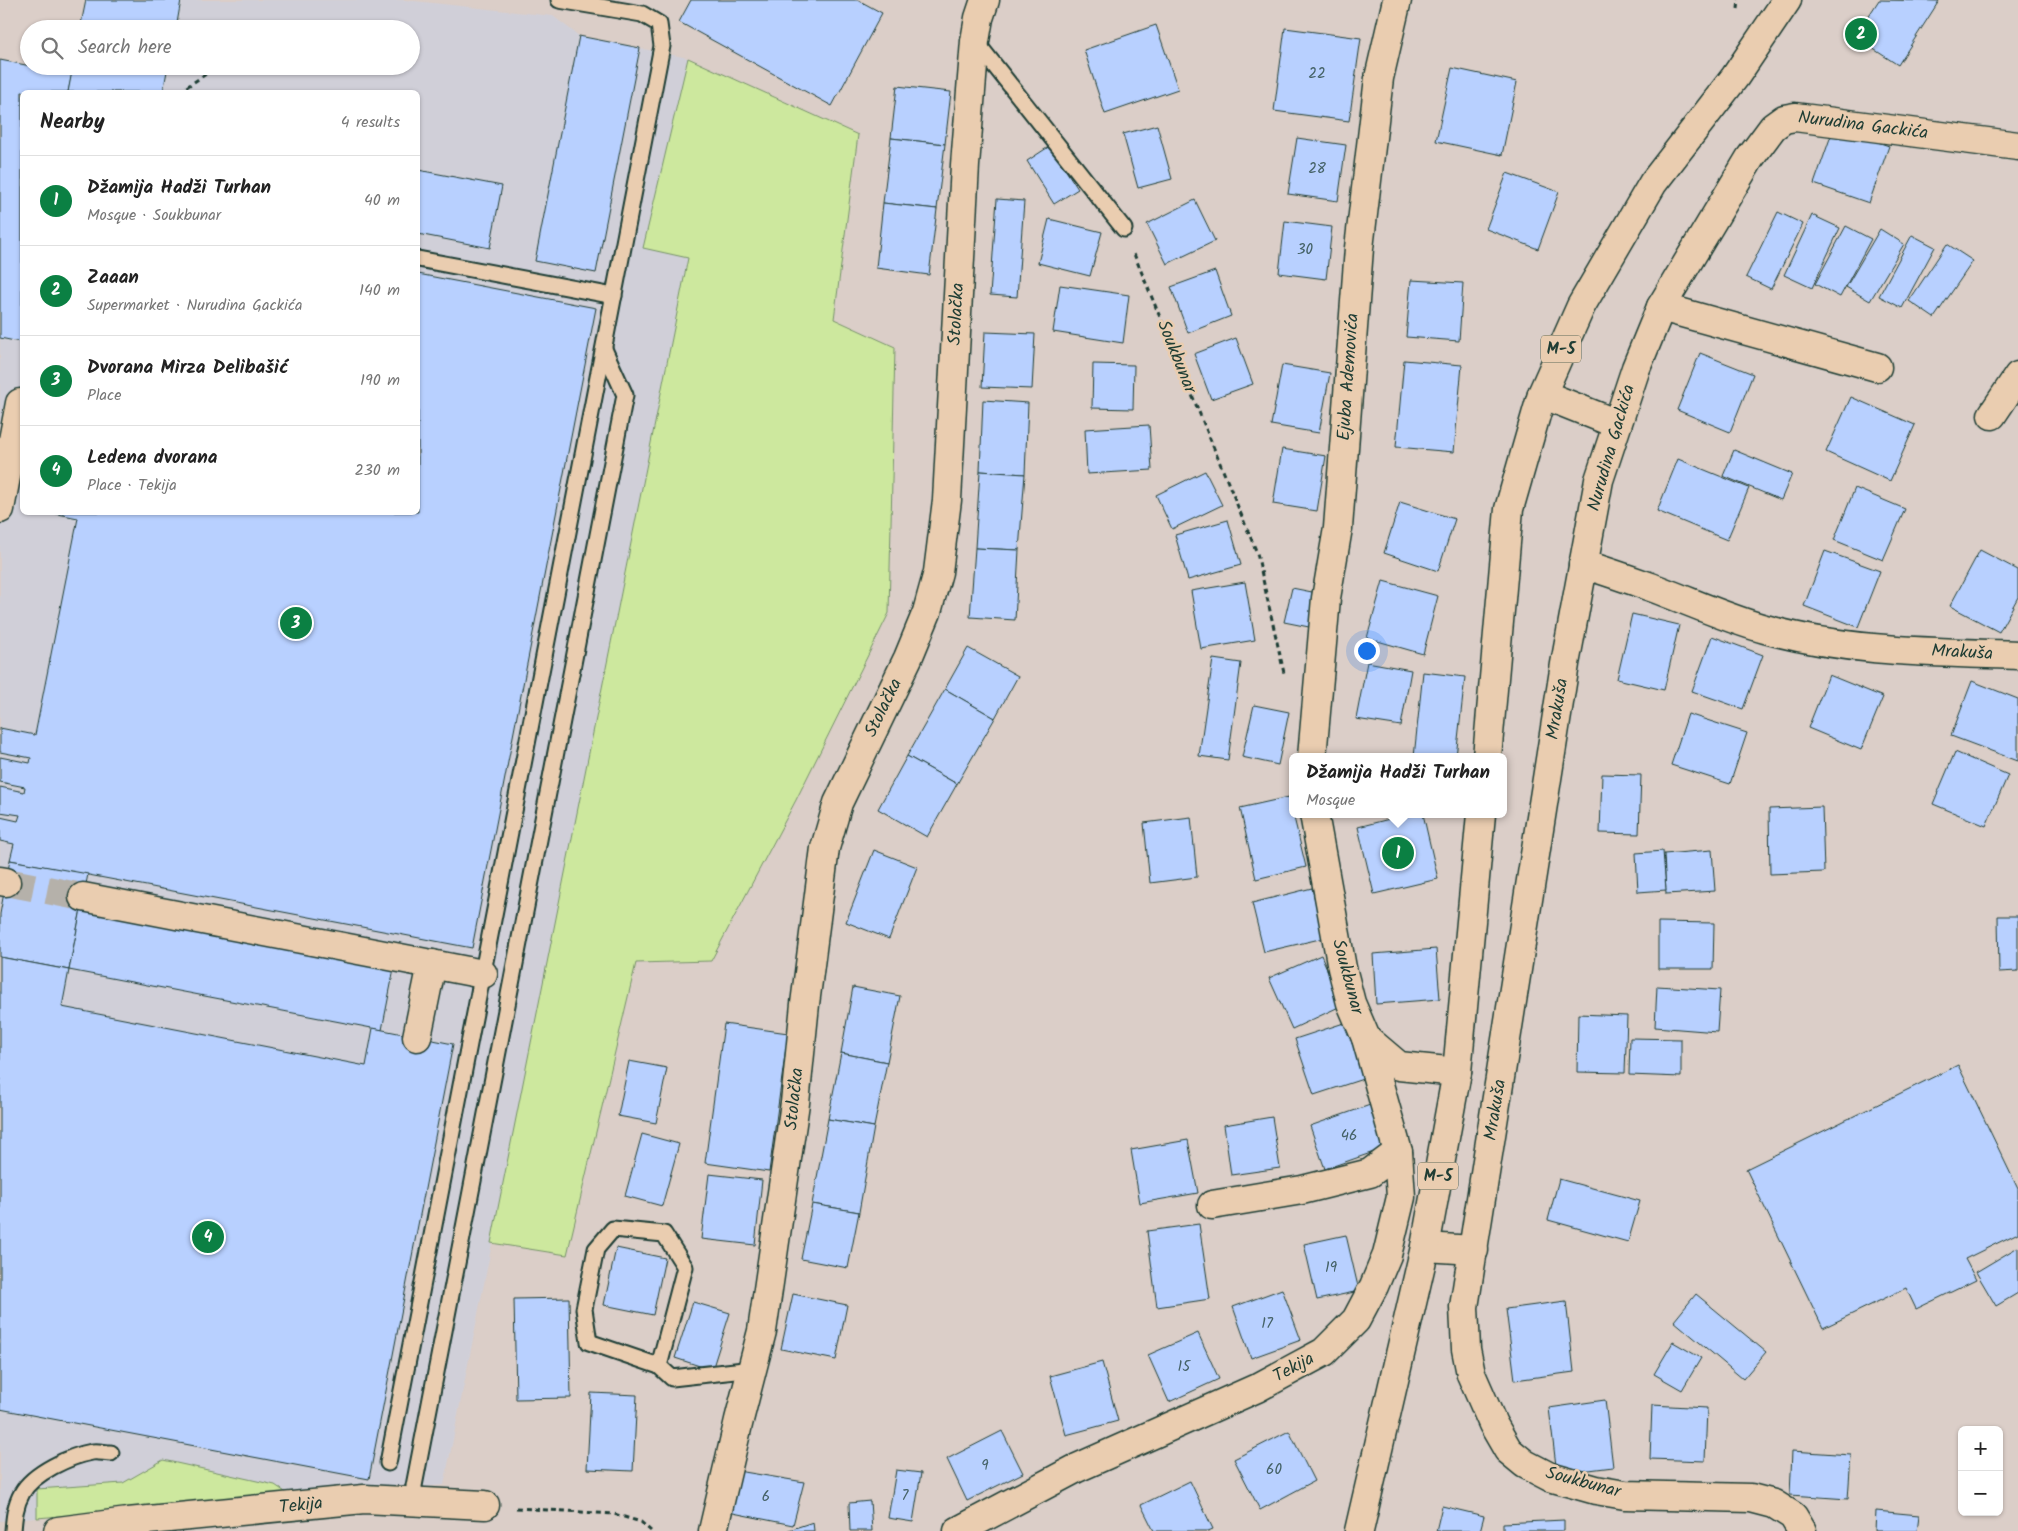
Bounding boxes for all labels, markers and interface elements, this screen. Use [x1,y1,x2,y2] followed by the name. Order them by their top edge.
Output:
[1845,15,1877,53] pin: 2
[20,20,420,75] search box
[78,33,172,63] text: Search here
[38,34,66,62] icon: search
[1308,62,1326,86] house number: 22
[1796,104,1930,148] street label: Nurudina Gackića
[40,106,105,139] text: Nearby
[341,110,400,135] text: 4 results
[1308,157,1327,181] house number: 28
[87,173,271,203] text: Džamija Hadži Turhan
[54,188,58,213] text: 1
[364,188,400,213] text: 40 m
[87,203,221,228] text: Mosque · Soukbunar
[1297,238,1314,262] house number: 30
[87,263,139,293] text: Zaaan
[51,278,61,303] text: 2
[359,278,400,303] text: 140 m
[941,282,973,346] street label: Stolačka
[87,293,303,318] text: Supermarket · Nurudina Gackića
[1330,312,1368,442] street label: Ejuba Ademovića
[1148,316,1204,399] street label: Soukbunar
[1541,336,1581,362] road number: M-5
[87,353,288,383] text: Dvorana Mirza Delibašić
[52,368,60,393] text: 3
[360,368,400,393] text: 190 m
[1580,381,1644,515] street label: Nurudina Gackića
[87,383,121,408] text: Place
[87,443,217,473] text: Ledena dvorana
[52,458,60,483] text: 4
[354,458,400,483] text: 230 m
[87,473,177,498] text: Place · Tekija
[280,604,312,642] pin: 3
[1930,637,1994,669] street label: Mrakuša
[1354,638,1380,664] your location
[857,674,911,742] street label: Stolačka
[1539,676,1577,742] street label: Mrakuša
[1289,753,1507,818] popup
[1306,758,1490,788] text: Džamija Hadži Turhan
[1306,788,1355,813] text: Mosque
[1382,834,1414,872] pin: 1
[1323,936,1371,1019] street label: Soukbunar
[777,1066,813,1132] street label: Stolačka
[1477,1077,1515,1143] street label: Mrakuša
[1341,1124,1357,1148] house number: 46
[1418,1162,1458,1190] road number: M-5
[192,1218,224,1256] pin: 4
[1325,1256,1338,1280] house number: 19
[1261,1312,1274,1336] house number: 17
[1268,1345,1320,1391] street label: Tekija
[1178,1355,1191,1379] house number: 15
[1958,1426,2003,1516] map controls
[1958,1426,2003,1471] button: +
[981,1454,989,1478] house number: 9
[1266,1458,1282,1482] house number: 60
[1542,1459,1625,1507] street label: Soukbunar
[1958,1471,2003,1516] button: −
[902,1484,910,1508] house number: 7
[762,1485,770,1509] house number: 6
[278,1489,324,1523] street label: Tekija

